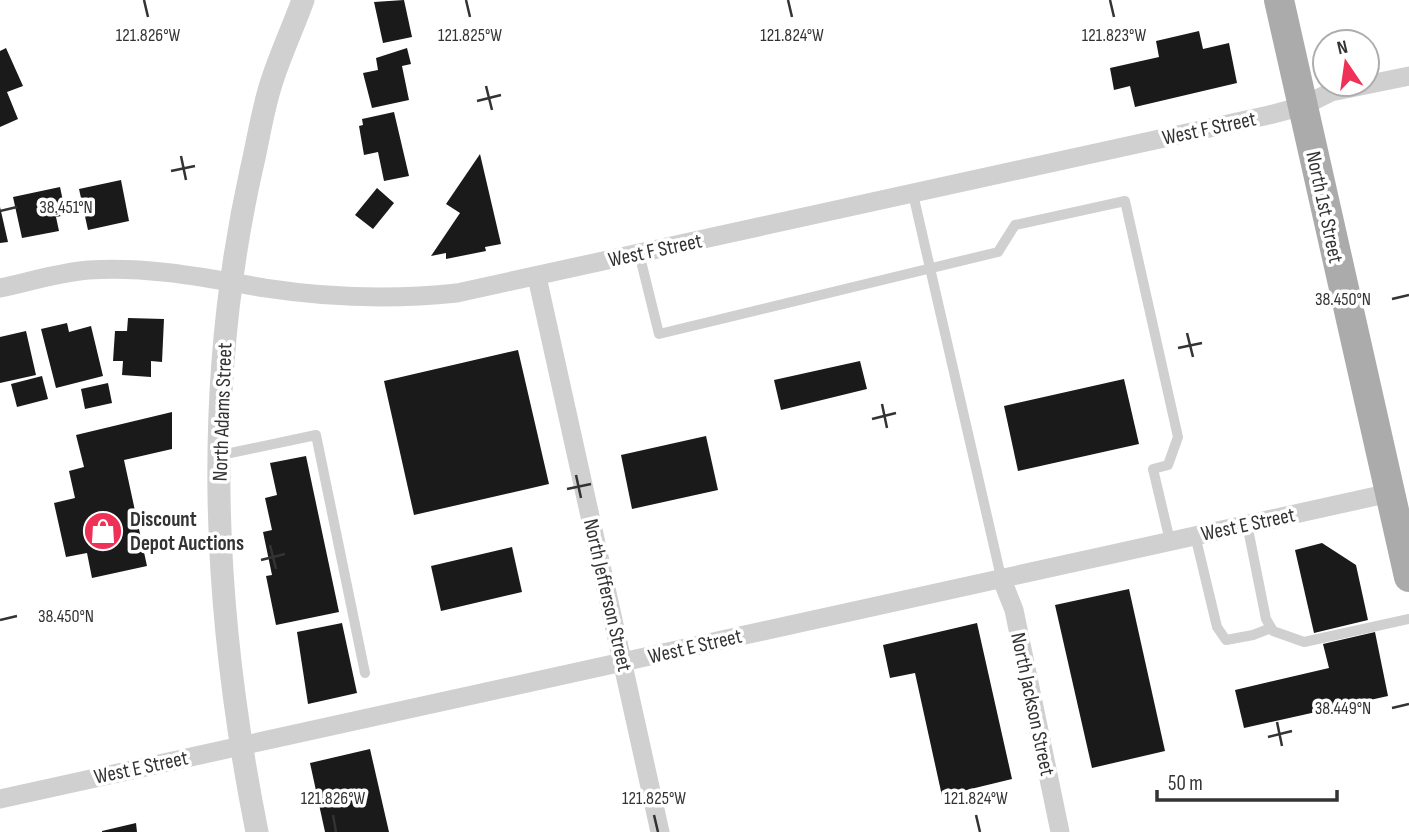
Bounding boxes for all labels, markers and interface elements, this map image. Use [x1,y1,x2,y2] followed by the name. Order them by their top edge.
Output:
[116,25,181,46] text: 121.826°W
[438,25,502,46] text: 121.825°W
[760,25,824,46] text: 121.824°W
[1082,25,1146,46] text: 121.823°W
[1311,28,1381,98] north arrow
[1335,36,1350,60] text: N
[1160,106,1258,151] street label: West F Street
[1300,149,1349,265] street label: North 1st Street
[39,197,93,218] text: 38.451°N
[606,228,704,273] street label: West F Street
[1315,289,1371,310] text: 38.450°N
[208,342,237,482] street label: North Adams Street
[1199,502,1297,547] street label: West E Street
[130,507,244,556] place label: Discount Depot Auctions
[82,510,124,552] shop icon: Discount Depot Auctions
[578,516,637,674] street label: North Jefferson Street
[38,606,94,627] text: 38.450°N
[646,624,744,669] street label: West E Street
[1005,630,1060,778] street label: North Jackson Street
[1315,698,1371,719] text: 38.449°N
[92,745,190,790] street label: West E Street
[1157,758,1337,802] scale bar
[1168,771,1203,796] text: 50 m
[301,788,366,809] text: 121.826°W
[622,788,686,809] text: 121.825°W
[944,788,1008,809] text: 121.824°W

